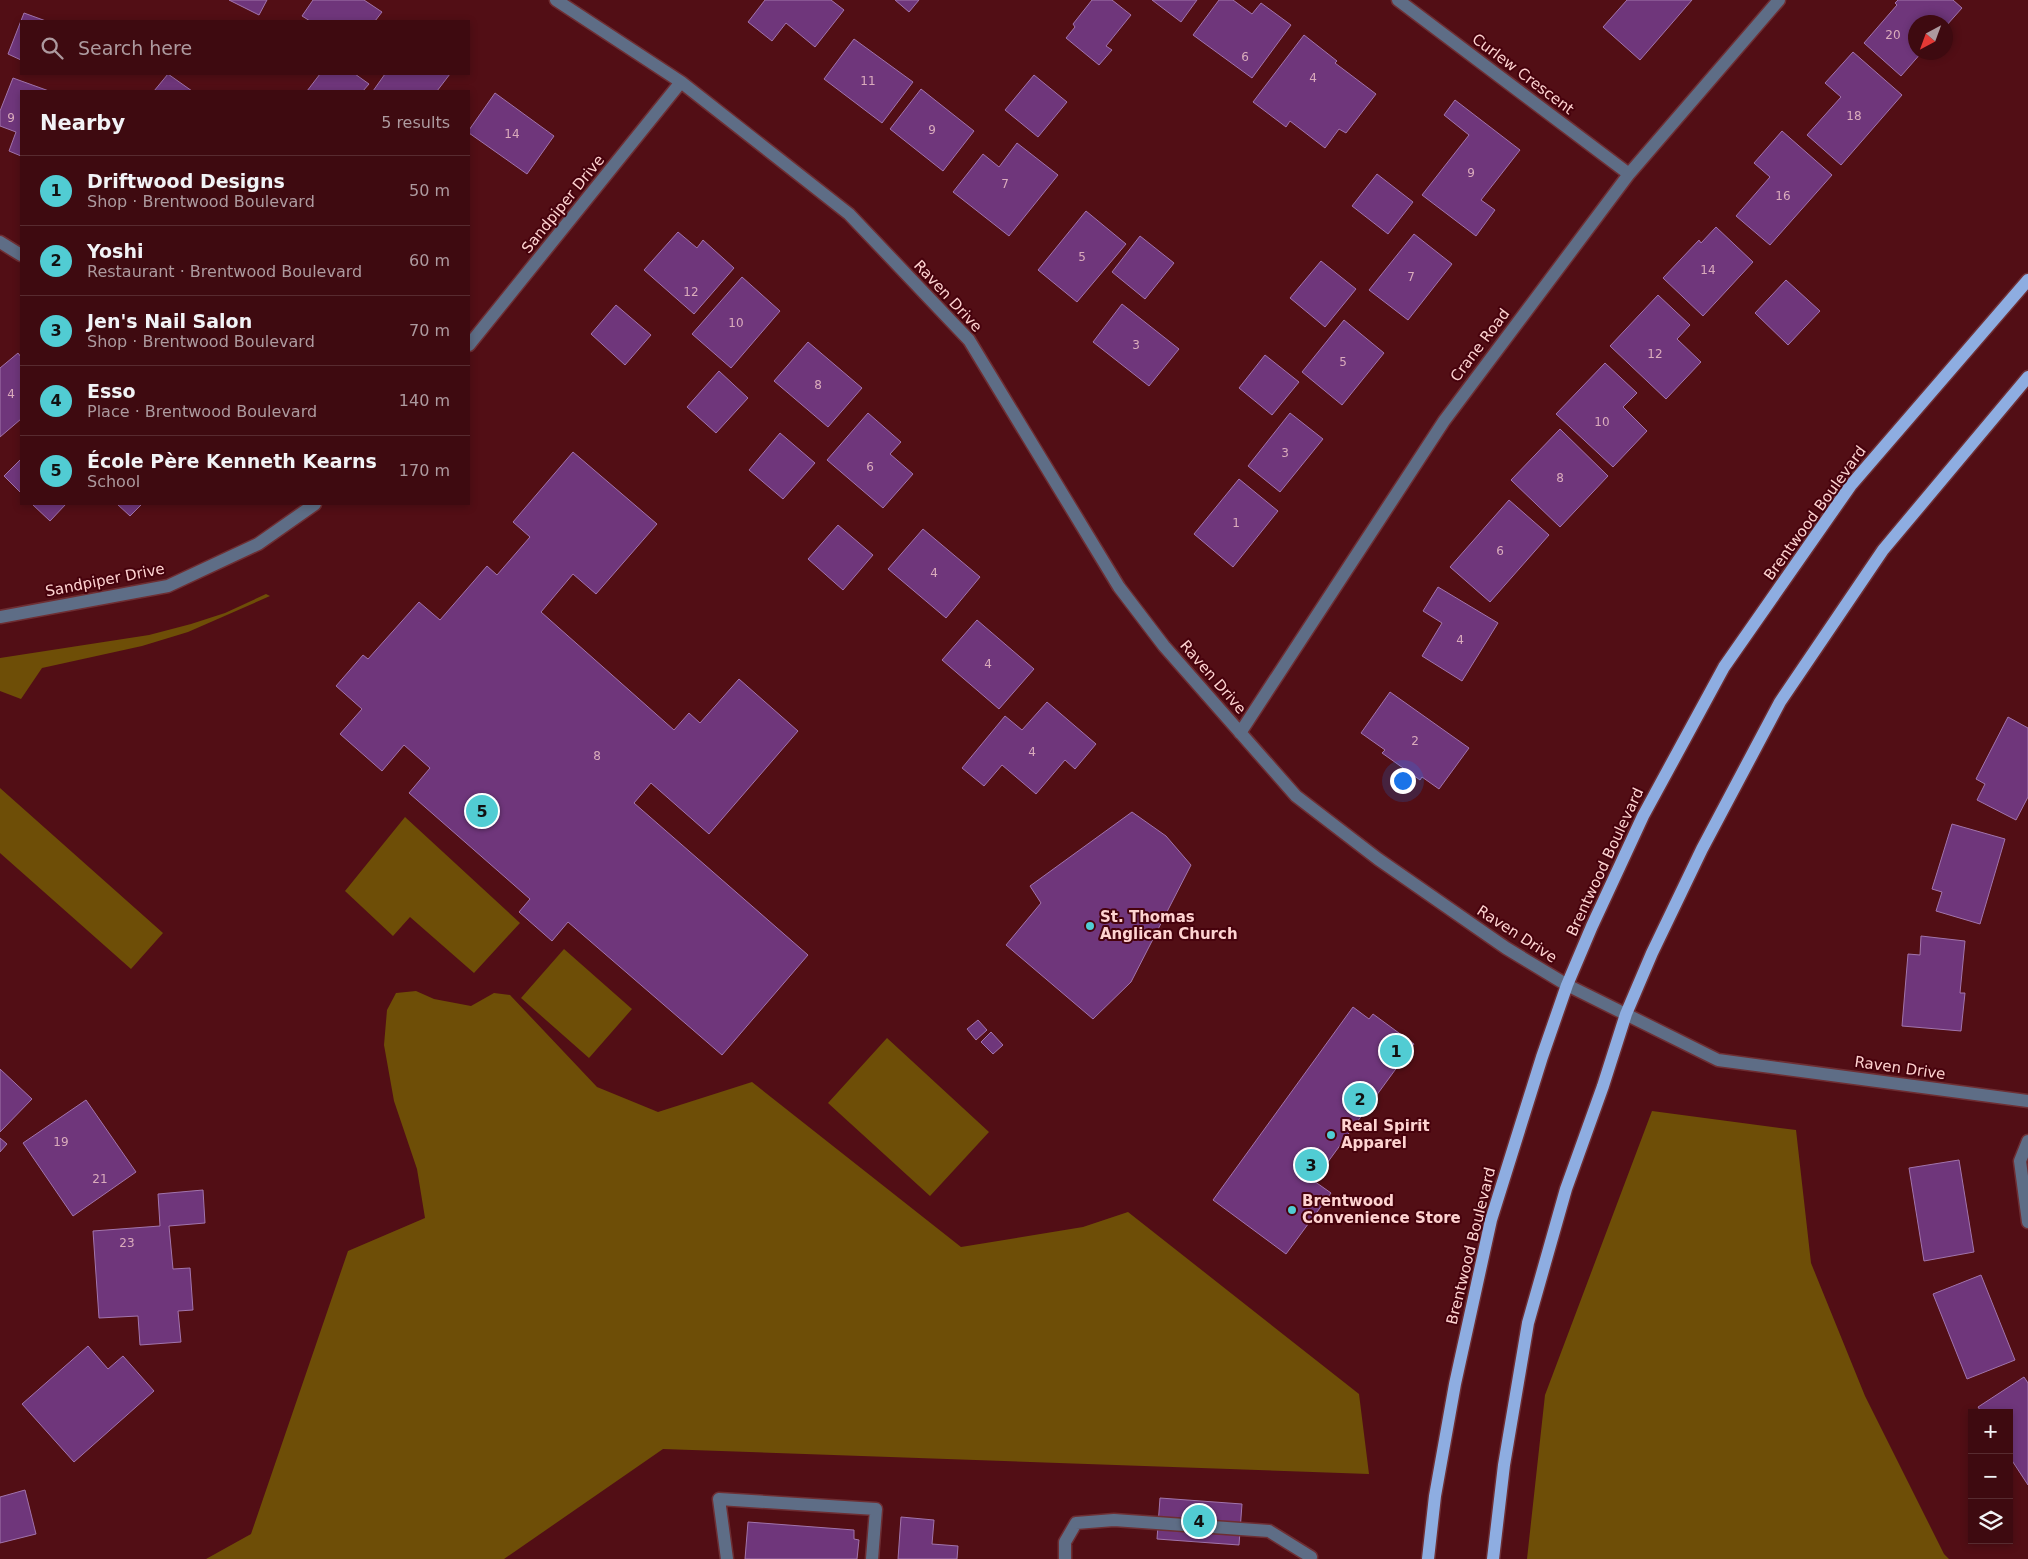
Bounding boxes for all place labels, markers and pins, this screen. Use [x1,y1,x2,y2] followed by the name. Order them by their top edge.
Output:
[466,792,498,830] pin: 5
[1100,908,1238,943] place label: St. Thomas Anglican Church
[1084,920,1096,932] marker: St. Thomas Anglican Church
[1380,1032,1412,1070] pin: 1
[1344,1080,1376,1118] pin: 2
[1341,1117,1430,1152] place label: Real Spirit Apparel
[1325,1129,1337,1141] marker: Real Spirit Apparel
[1295,1146,1327,1184] pin: 3
[1302,1192,1461,1227] place label: Brentwood Convenience Store
[1286,1204,1298,1216] marker: Brentwood Convenience Store
[1183,1502,1215,1540] pin: 4

